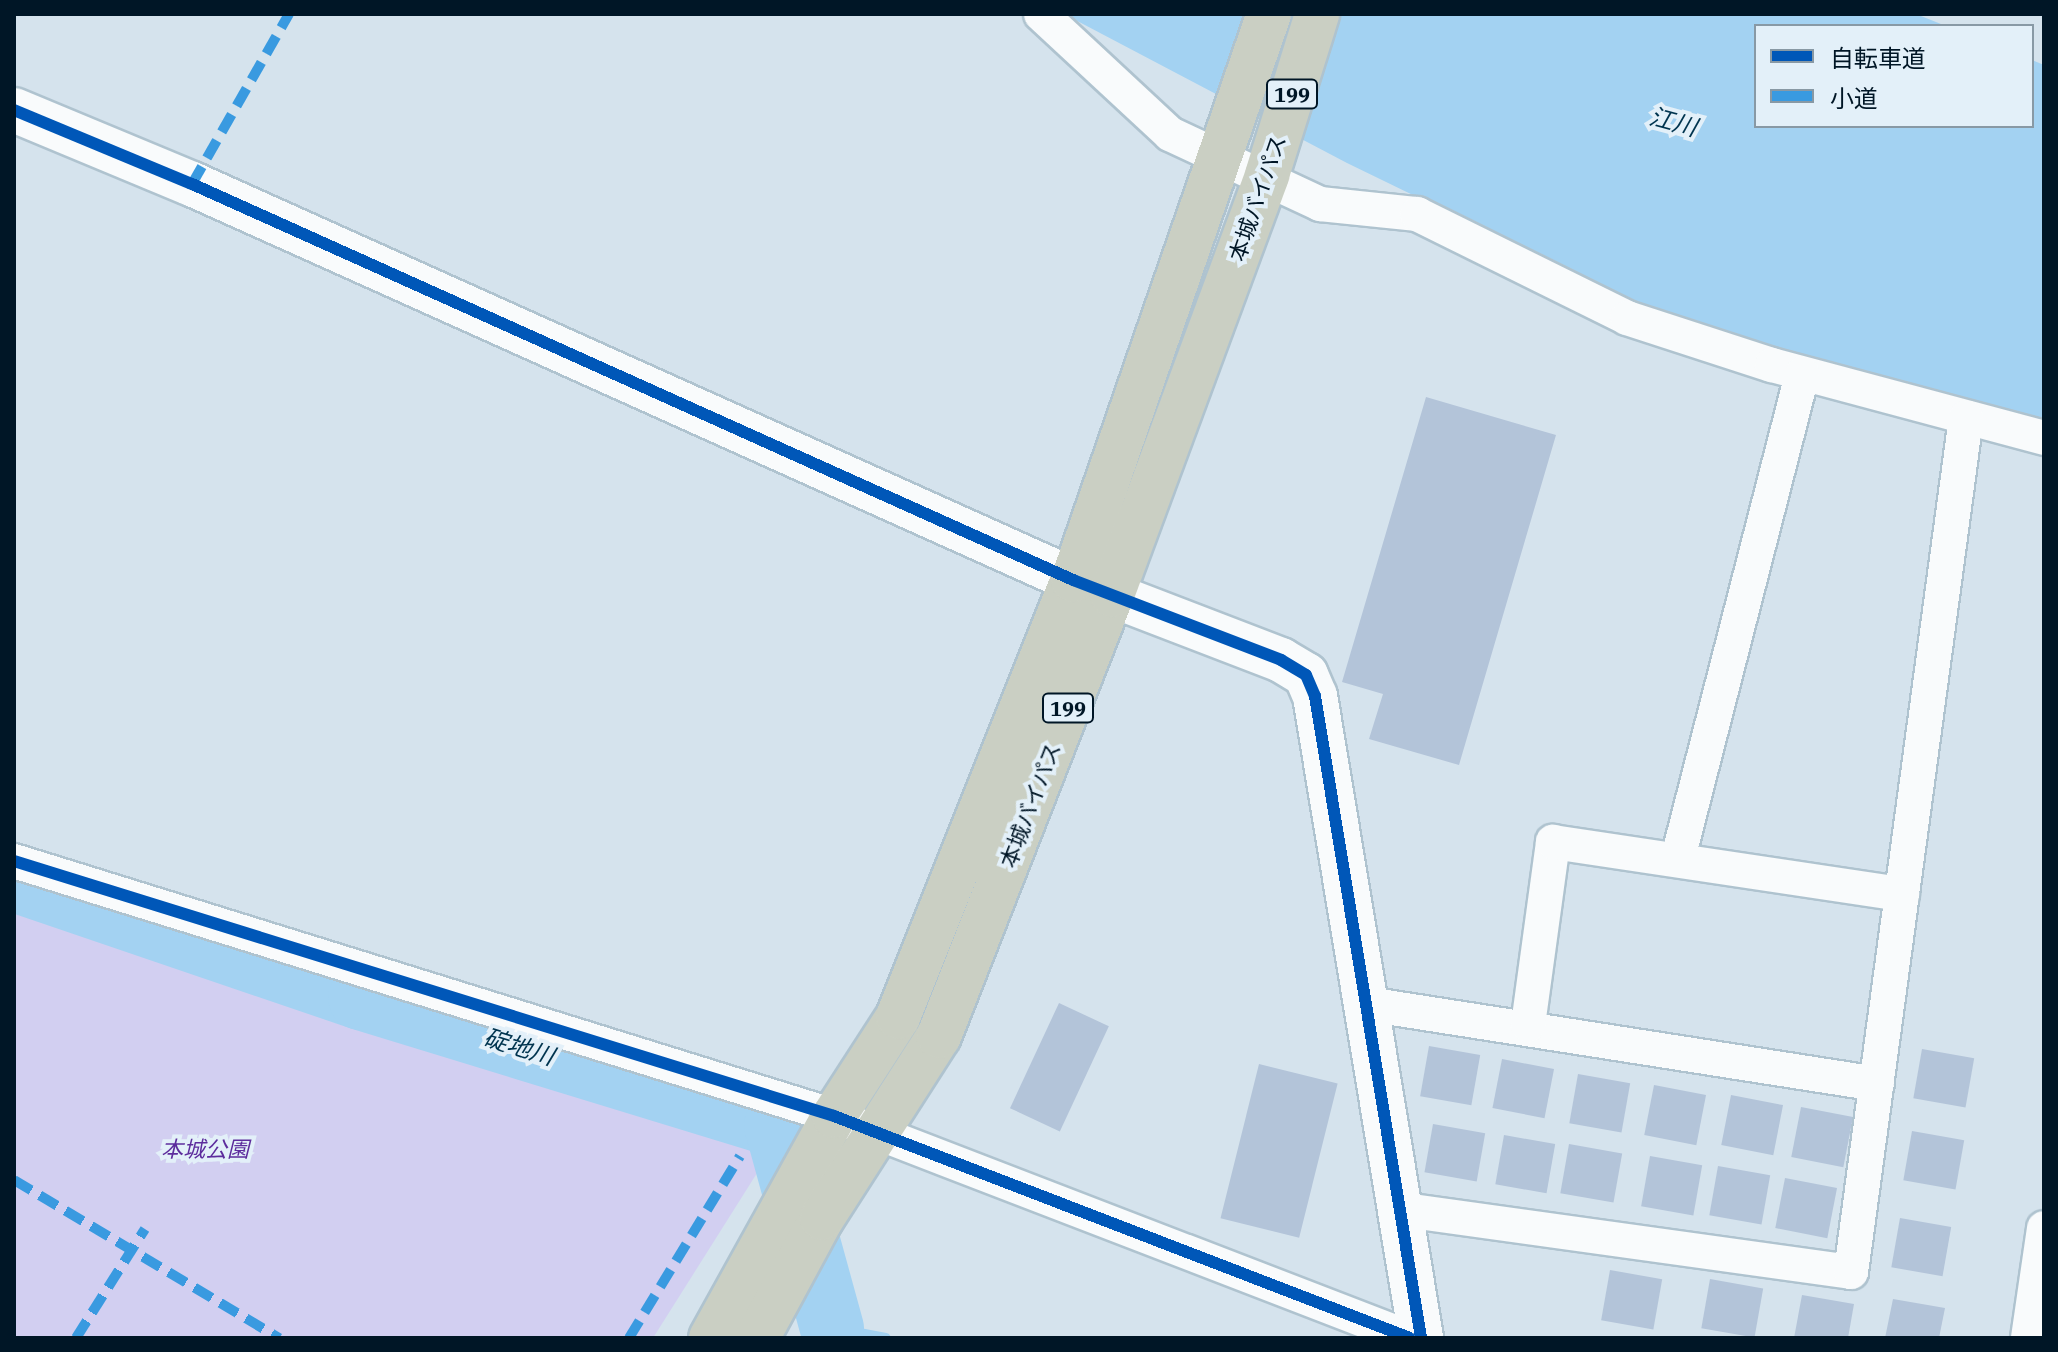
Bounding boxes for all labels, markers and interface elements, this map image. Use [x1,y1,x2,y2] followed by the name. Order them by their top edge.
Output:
[1754,24,2034,128] legend
[1830,42,1926,74] text: 自転車道
[1266,78,1318,110] road number: 199
[1830,82,1878,114] text: 小道
[1646,102,1700,142] water label: 江川
[1223,131,1291,265] street label: 本城バイパス
[1042,692,1094,724] road number: 199
[994,739,1066,871] street label: 本城バイパス
[480,1023,558,1071] water label: 碇地川
[161,1136,249,1162] park label: 本城公園

